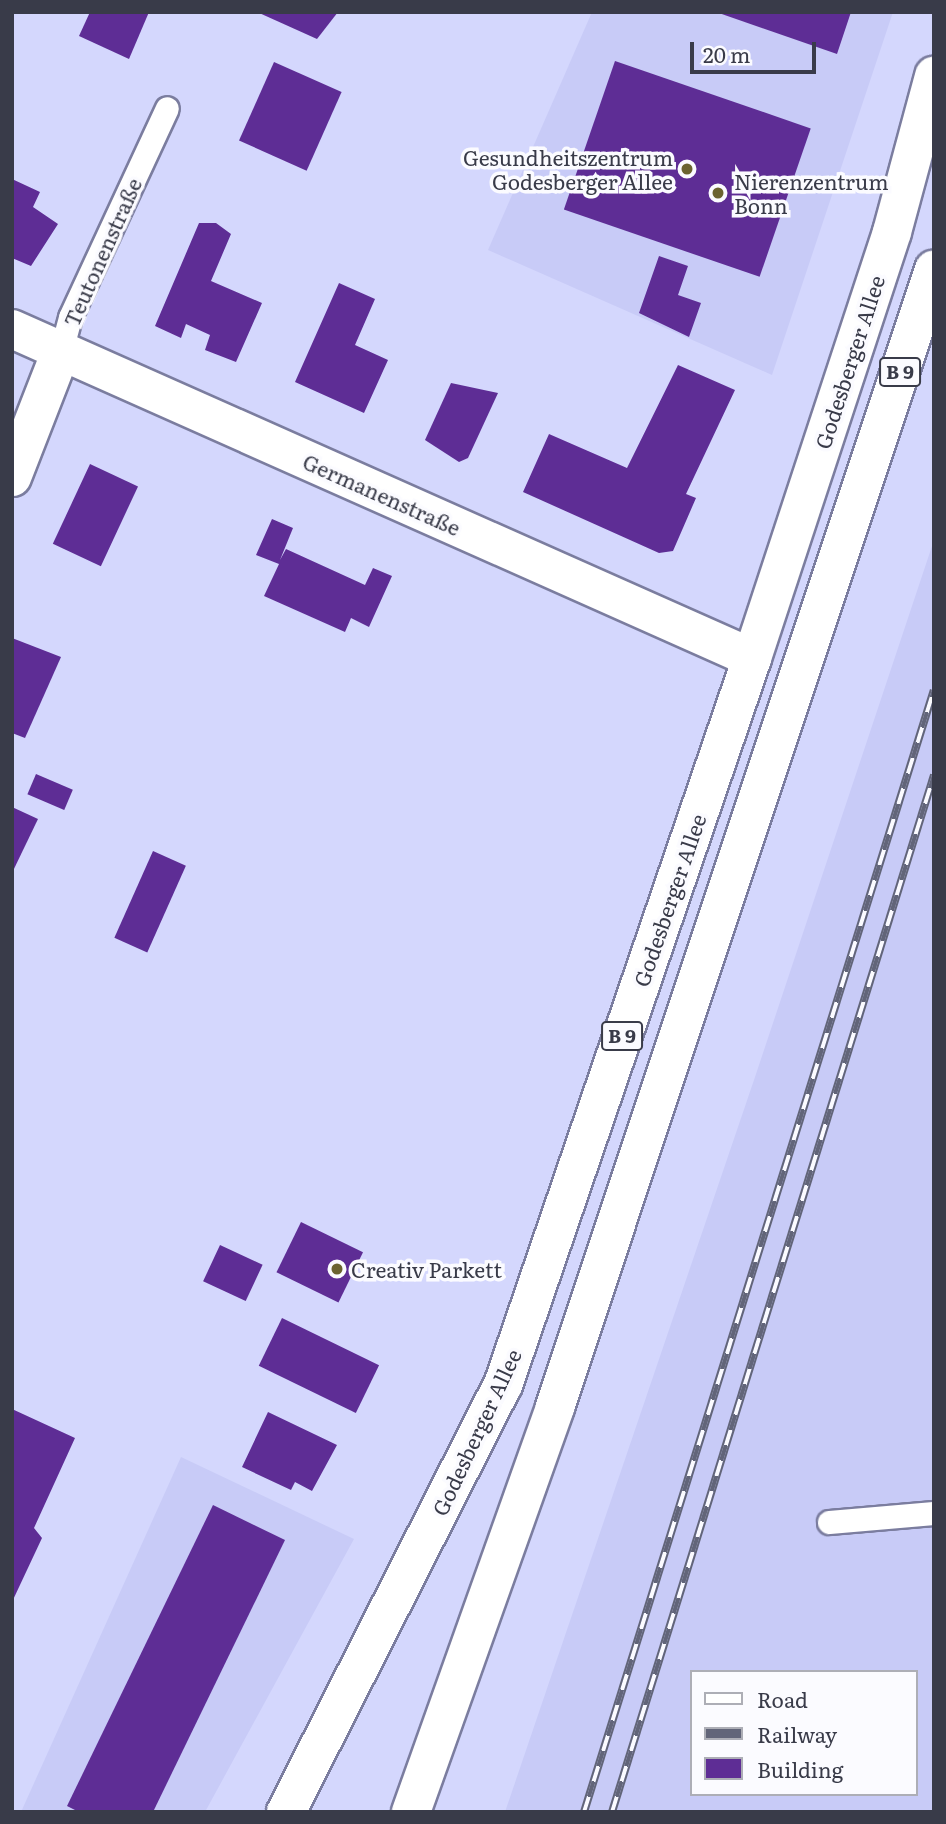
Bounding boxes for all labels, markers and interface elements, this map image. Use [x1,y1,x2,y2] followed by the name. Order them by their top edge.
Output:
[694,28,820,72] scale bar
[703,38,750,69] text: 20 m
[463,144,673,194] place label: Gesundheitszentrum Godesberger Allee
[679,161,695,177] marker: Gesundheitszentrum Godesberger Allee
[734,168,889,218] place label: Nierenzentrum Bonn
[58,174,146,330] street label: Teutonenstraße
[708,183,728,203] marker: Nierenzentrum Bonn
[809,272,889,452] street label: Godesberger Allee
[879,356,921,388] road number: B 9
[299,448,465,540] street label: Germanenstraße
[628,810,710,990] street label: Godesberger Allee
[601,1020,643,1052] road number: B 9
[351,1256,502,1282] place label: Creativ Parkett
[329,1261,345,1277] marker: Creativ Parkett
[426,1345,526,1519] street label: Godesberger Allee
[690,1670,918,1796] legend
[757,1683,808,1714] text: Road
[757,1718,837,1749] text: Railway
[757,1753,843,1784] text: Building

